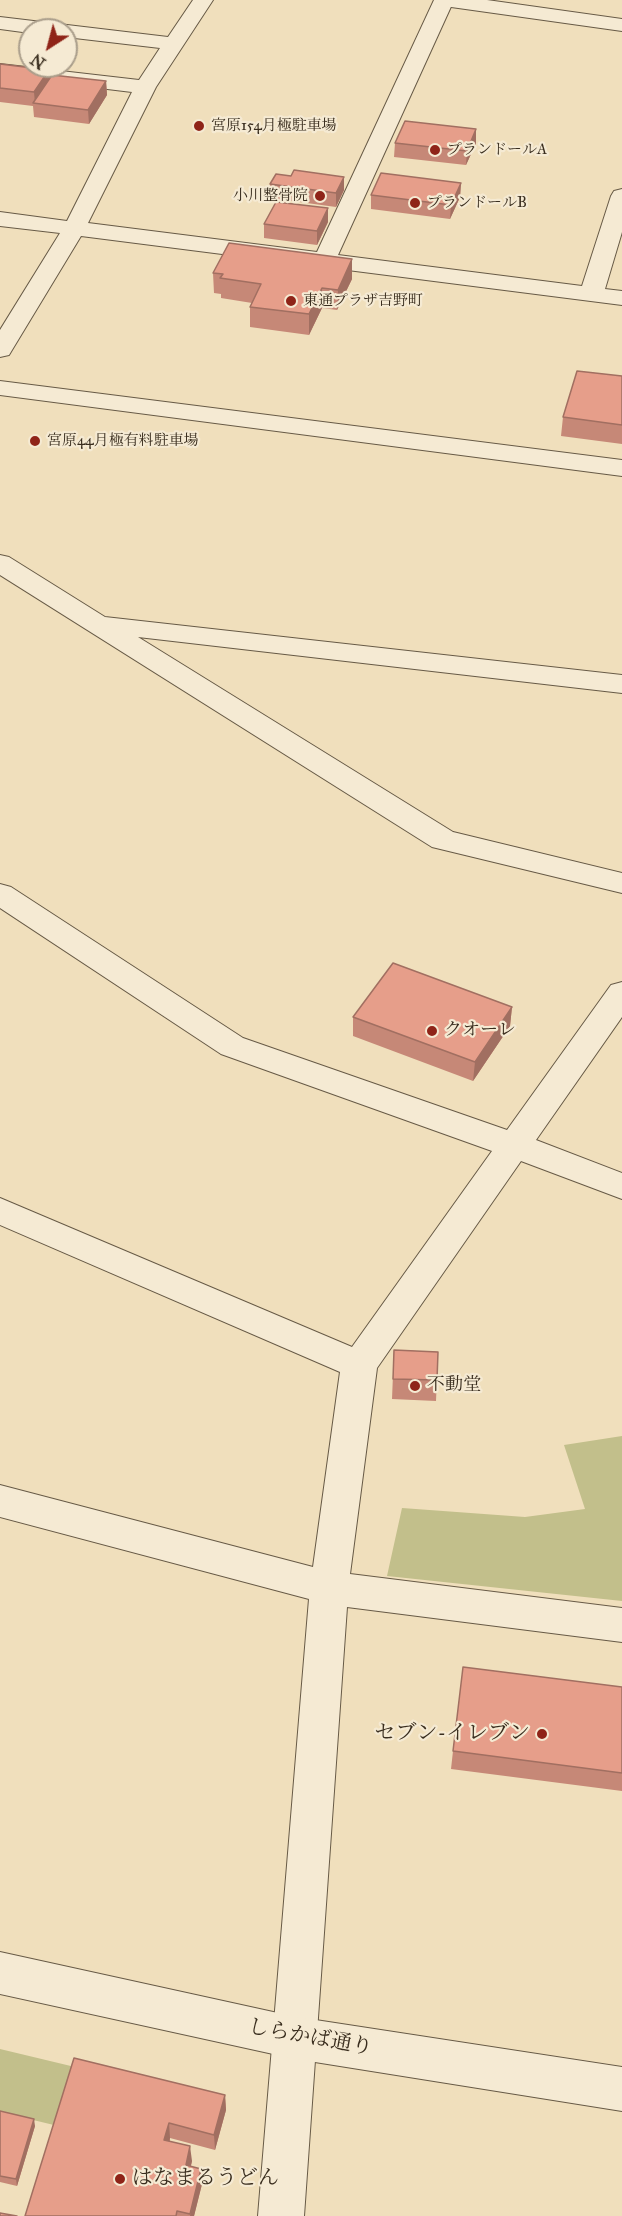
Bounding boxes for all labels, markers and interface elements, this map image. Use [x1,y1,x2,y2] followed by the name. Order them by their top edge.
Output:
[18,18,78,78] north arrow
[27,50,49,73] text: N
[211,117,337,135] place label: 宮原154月極駐車場
[192,119,206,133] marker: 宮原154月極駐車場
[447,141,547,159] place label: プランドールA
[428,143,442,157] marker: プランドールA
[233,187,308,205] place label: 小川整骨院
[313,189,327,203] marker: 小川整骨院
[427,194,527,212] place label: プランドールB
[408,196,422,210] marker: プランドールB
[303,292,423,310] place label: 東通プラザ吉野町
[284,294,298,308] marker: 東通プラザ吉野町
[47,432,199,450] place label: 宮原44月極有料駐車場
[28,434,42,448] marker: 宮原44月極有料駐車場
[444,1020,516,1042] place label: クオーレ
[425,1024,439,1038] marker: クオーレ
[427,1375,481,1397] place label: 不動堂
[408,1379,422,1393] marker: 不動堂
[374,1721,530,1747] place label: セブン-イレブン
[535,1727,549,1741] marker: セブン-イレブン
[246,2015,374,2061] street label: しらかば通り
[132,2166,279,2192] place label: はなまるうどん
[113,2172,127,2186] marker: はなまるうどん

